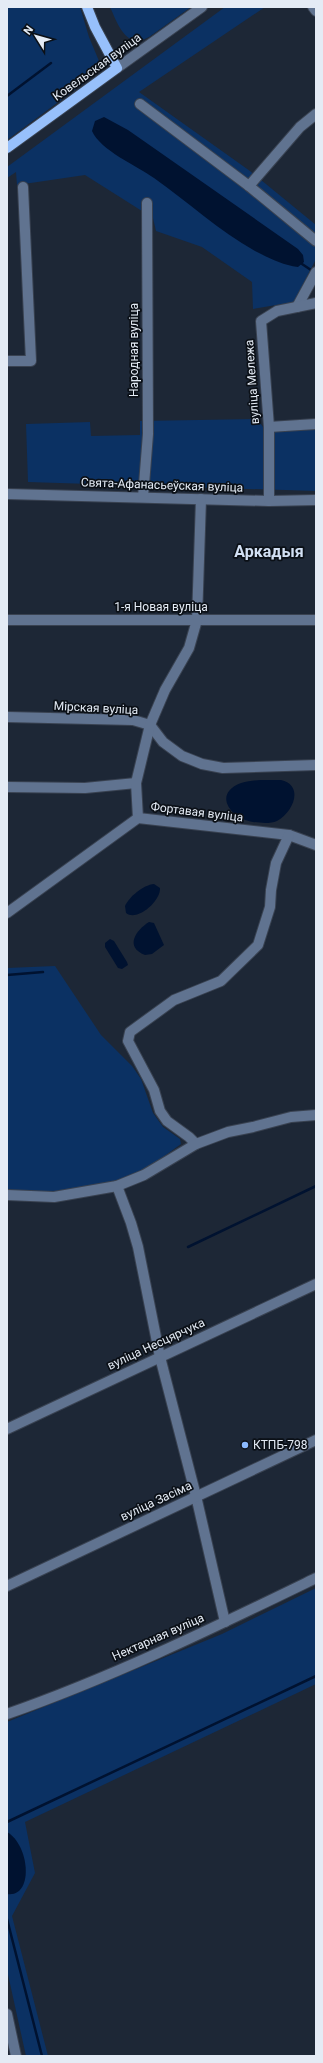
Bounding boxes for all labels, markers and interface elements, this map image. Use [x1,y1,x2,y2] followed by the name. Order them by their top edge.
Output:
[16,16,56,56] north arrow
[21,23,36,37] text: N
[50,30,144,104] street label: Ковельская вуліца
[127,303,141,397] street label: Народная вуліца
[242,339,262,425] street label: вуліца Мележа
[81,475,243,495] street label: Свята-Афанасьеўская вуліца
[234,542,304,561] district label: Аркадыя
[114,600,208,614] street label: 1-я Новая вуліца
[53,699,139,717] street label: Мірская вуліца
[150,799,244,825] street label: Фортавая вуліца
[105,1315,207,1373] street label: вуліца Несцярчука
[253,1438,308,1452] place label: КТПБ-798
[240,1440,250,1450] marker: КТПБ-798
[118,1478,194,1524] street label: вуліца Засіма
[110,1610,206,1664] street label: Нектарная вуліца

